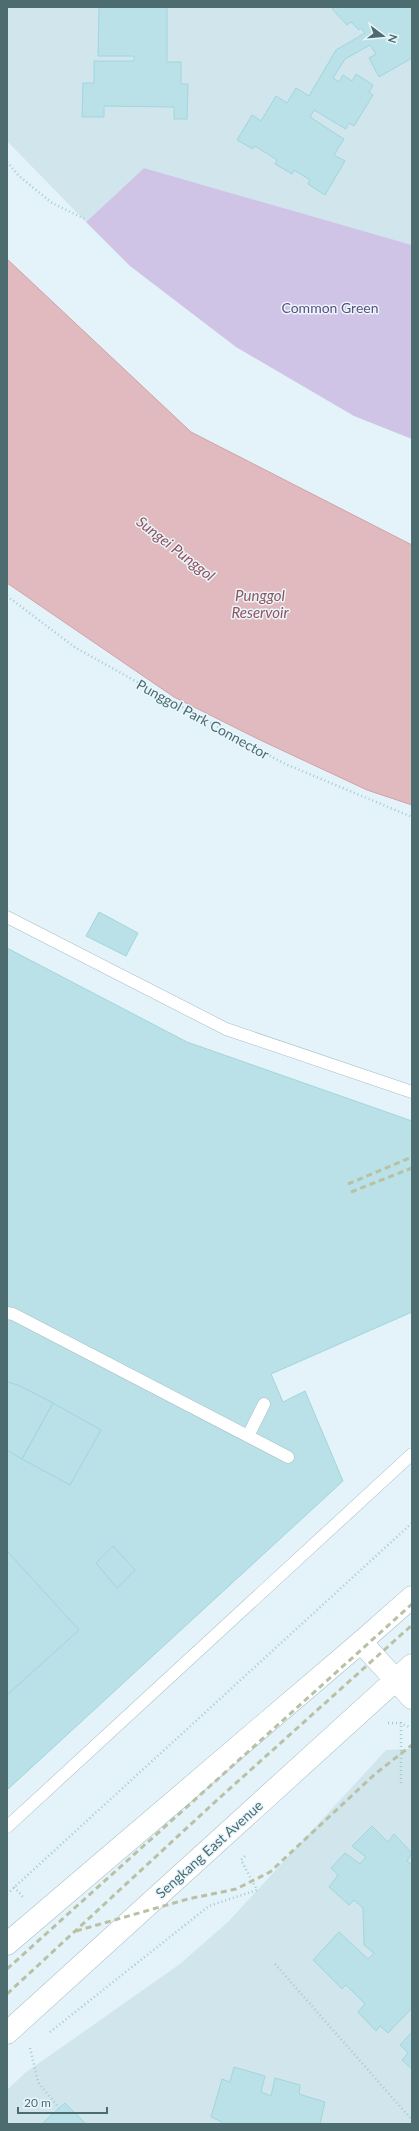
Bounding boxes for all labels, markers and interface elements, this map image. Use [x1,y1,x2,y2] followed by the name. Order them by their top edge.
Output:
[363,16,403,56] north arrow
[386,33,401,45] text: N
[281,299,379,316] park label: Common Green
[133,512,219,585] water label: Sungei Punggol
[231,586,289,621] water label: Punggol Reservoir
[134,675,272,763] street label: Punggol Park Connector
[152,1796,266,1902] street label: Sengkang East Avenue
[18,2089,107,2115] scale bar
[24,2095,51,2110] text: 20 m

